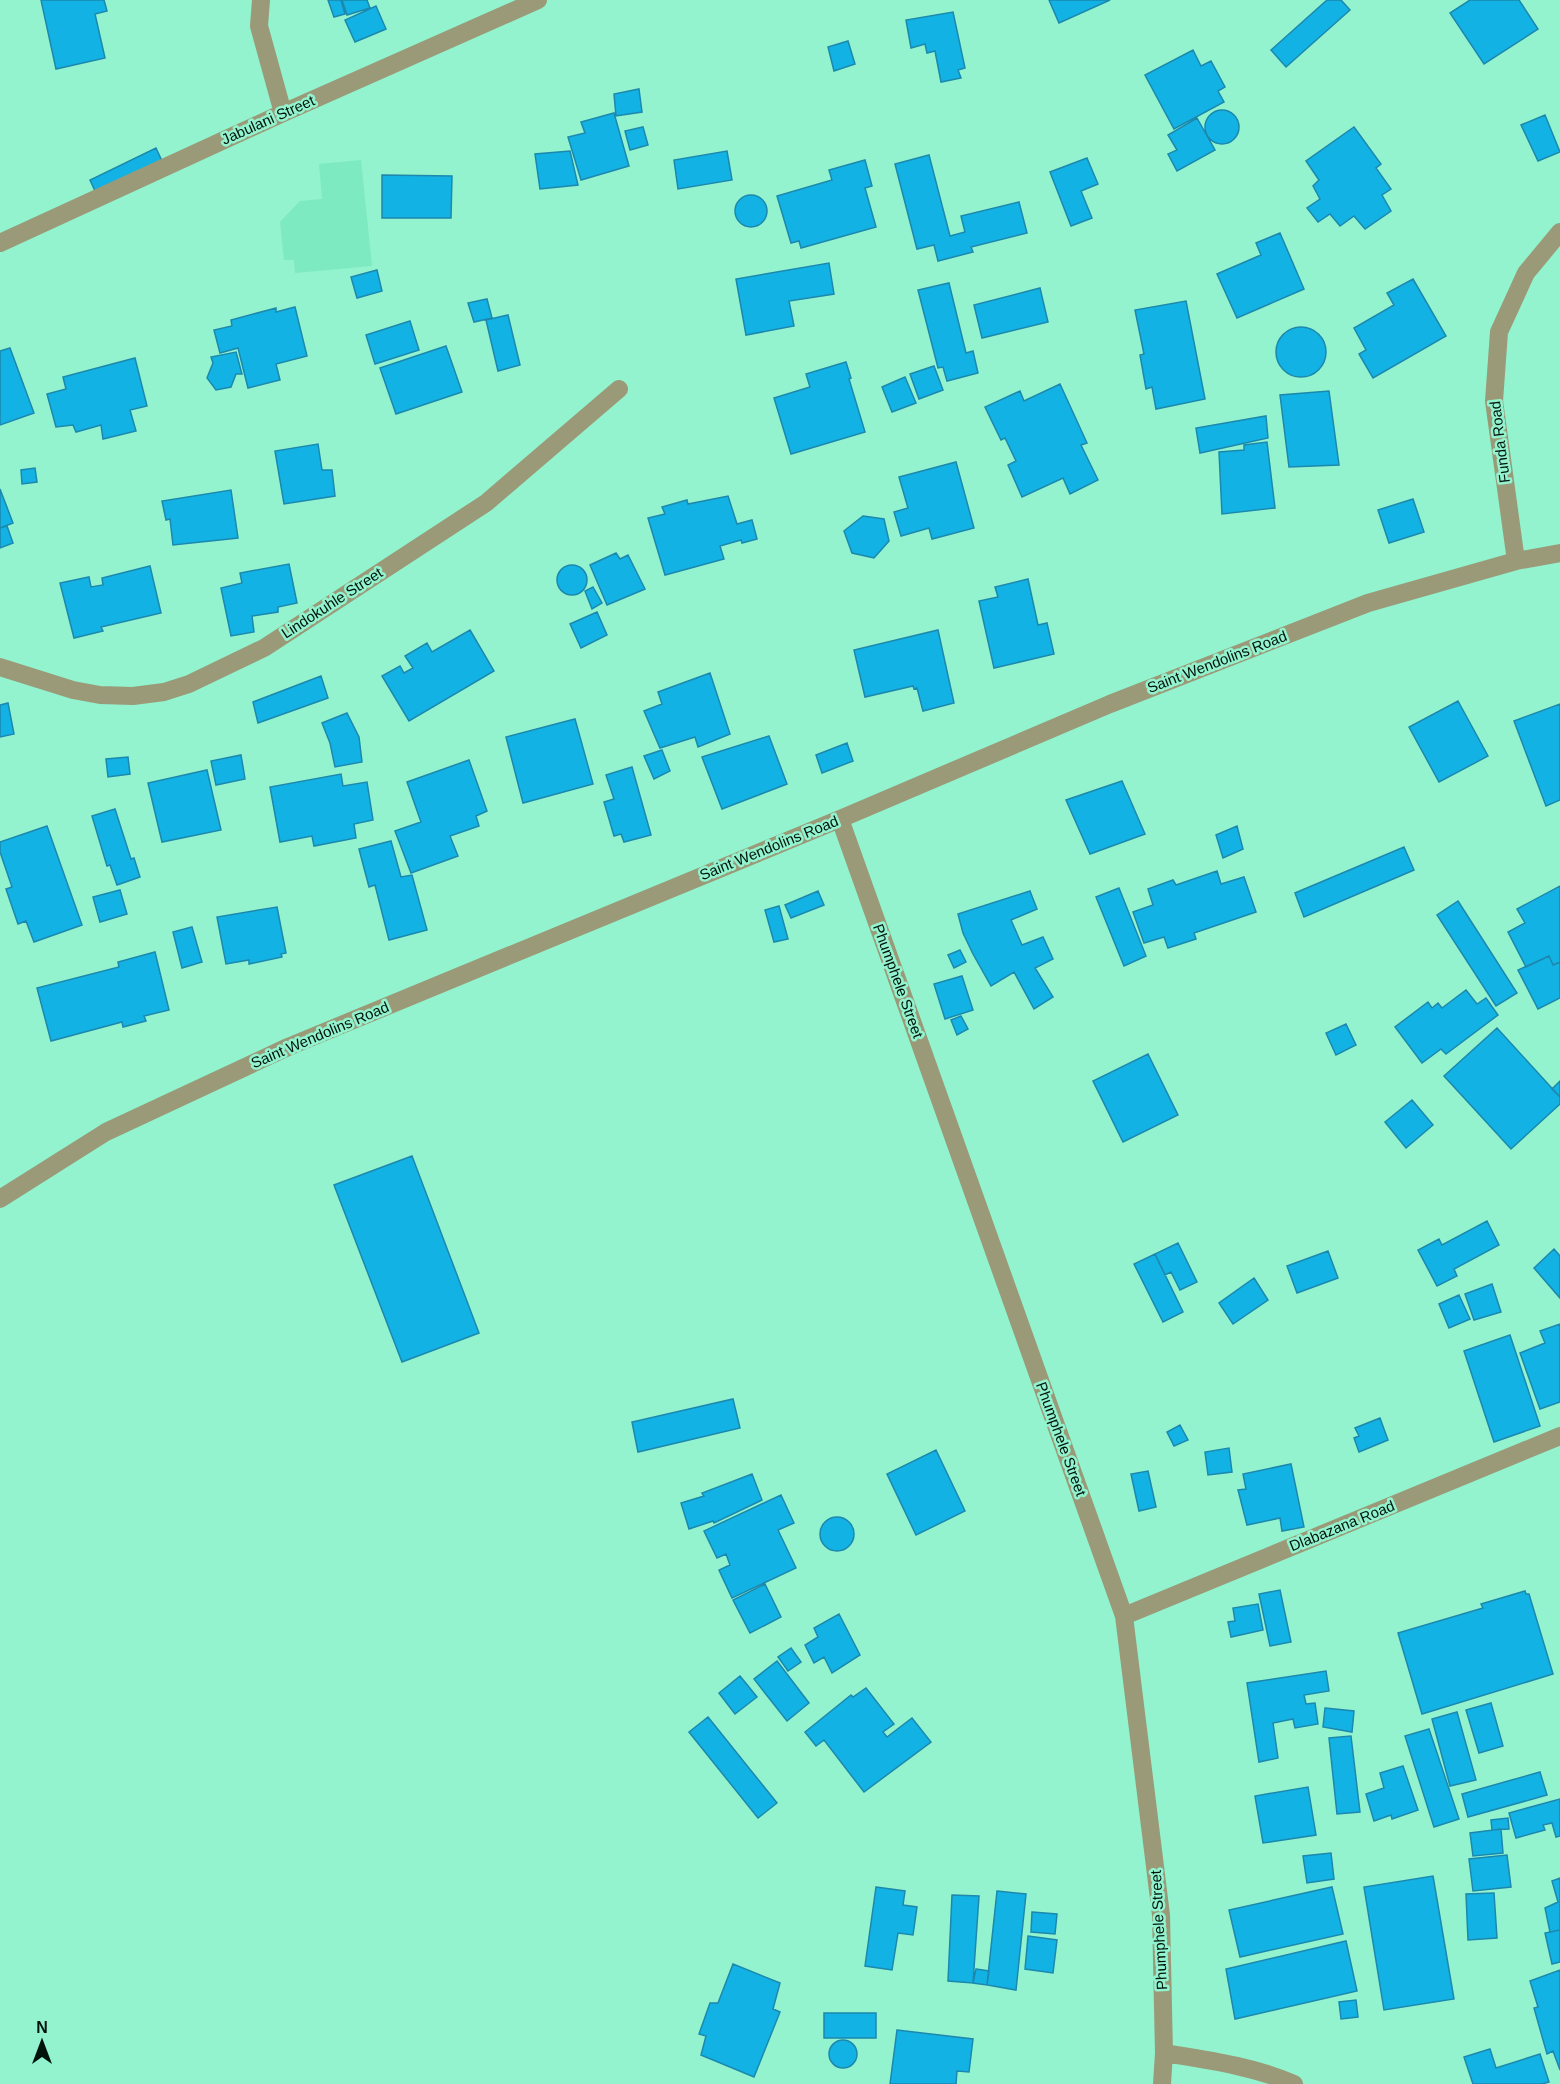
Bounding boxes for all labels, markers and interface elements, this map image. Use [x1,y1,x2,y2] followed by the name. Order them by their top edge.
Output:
[219,91,318,148] street label: Jabulani Street
[1486,400,1513,484] street label: Funda Road
[278,563,386,642] street label: Lindokuhle Street
[1145,627,1289,696] street label: Saint Wendolins Road
[697,812,841,883] street label: Saint Wendolins Road
[870,922,927,1041] street label: Phumphele Street
[248,998,391,1071] street label: Saint Wendolins Road
[1033,1380,1090,1499] street label: Phumphele Street
[1287,1497,1397,1554] street label: Dlabazana Road
[1147,1869,1170,1990] street label: Phumphele Street
[12,2012,72,2072] north arrow
[36,2019,48,2036] text: N

